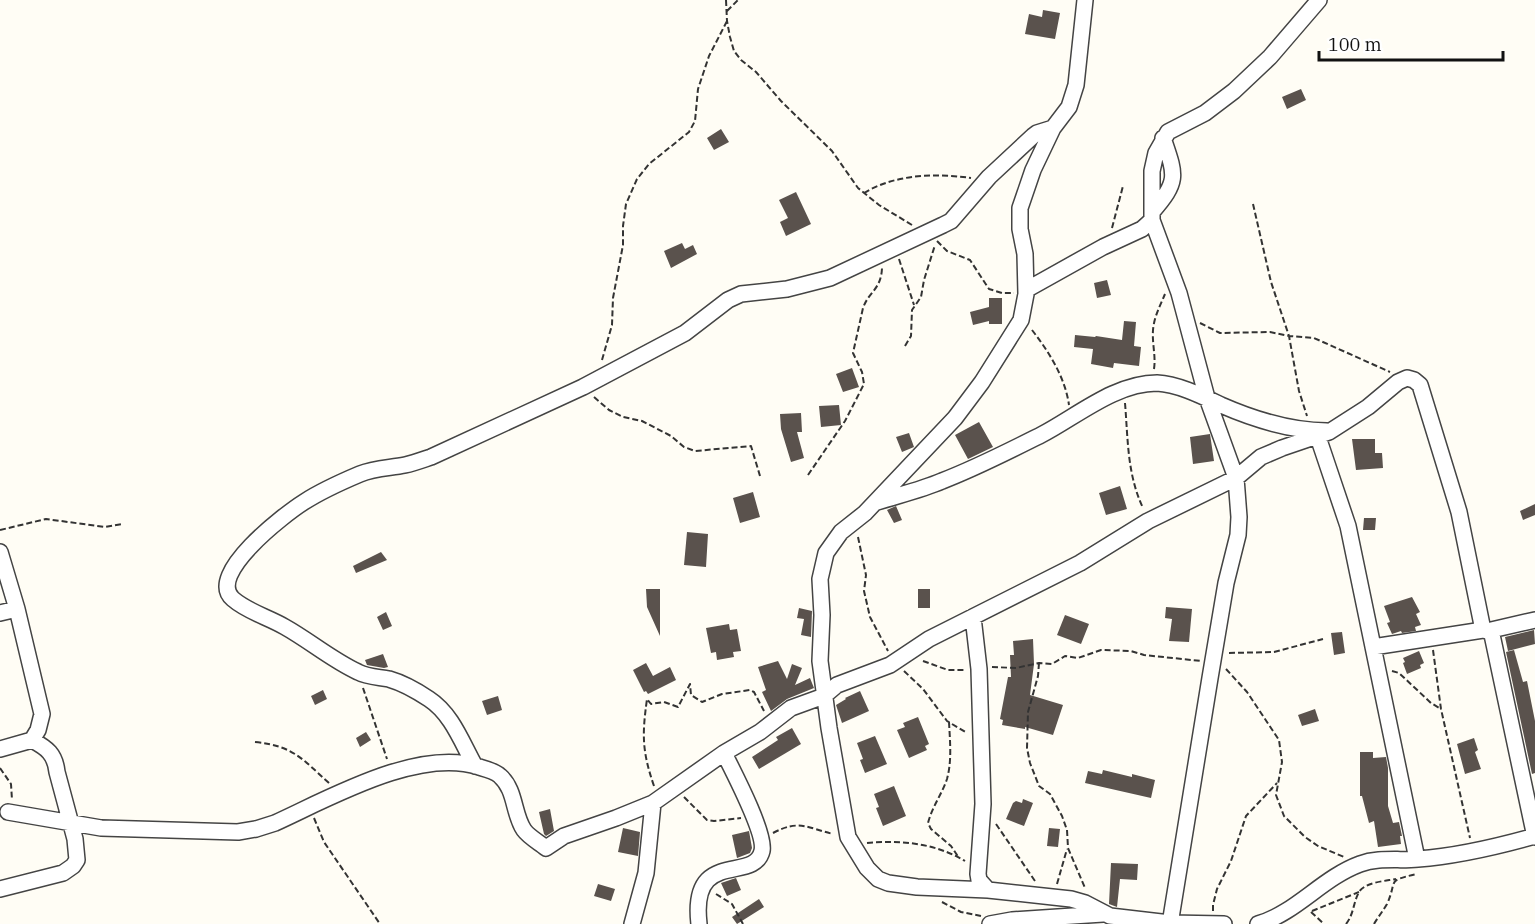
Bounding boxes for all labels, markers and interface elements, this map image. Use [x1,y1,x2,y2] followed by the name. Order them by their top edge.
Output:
[1319,24,1504,62] scale bar
[1328,33,1382,56] text: 100 m

